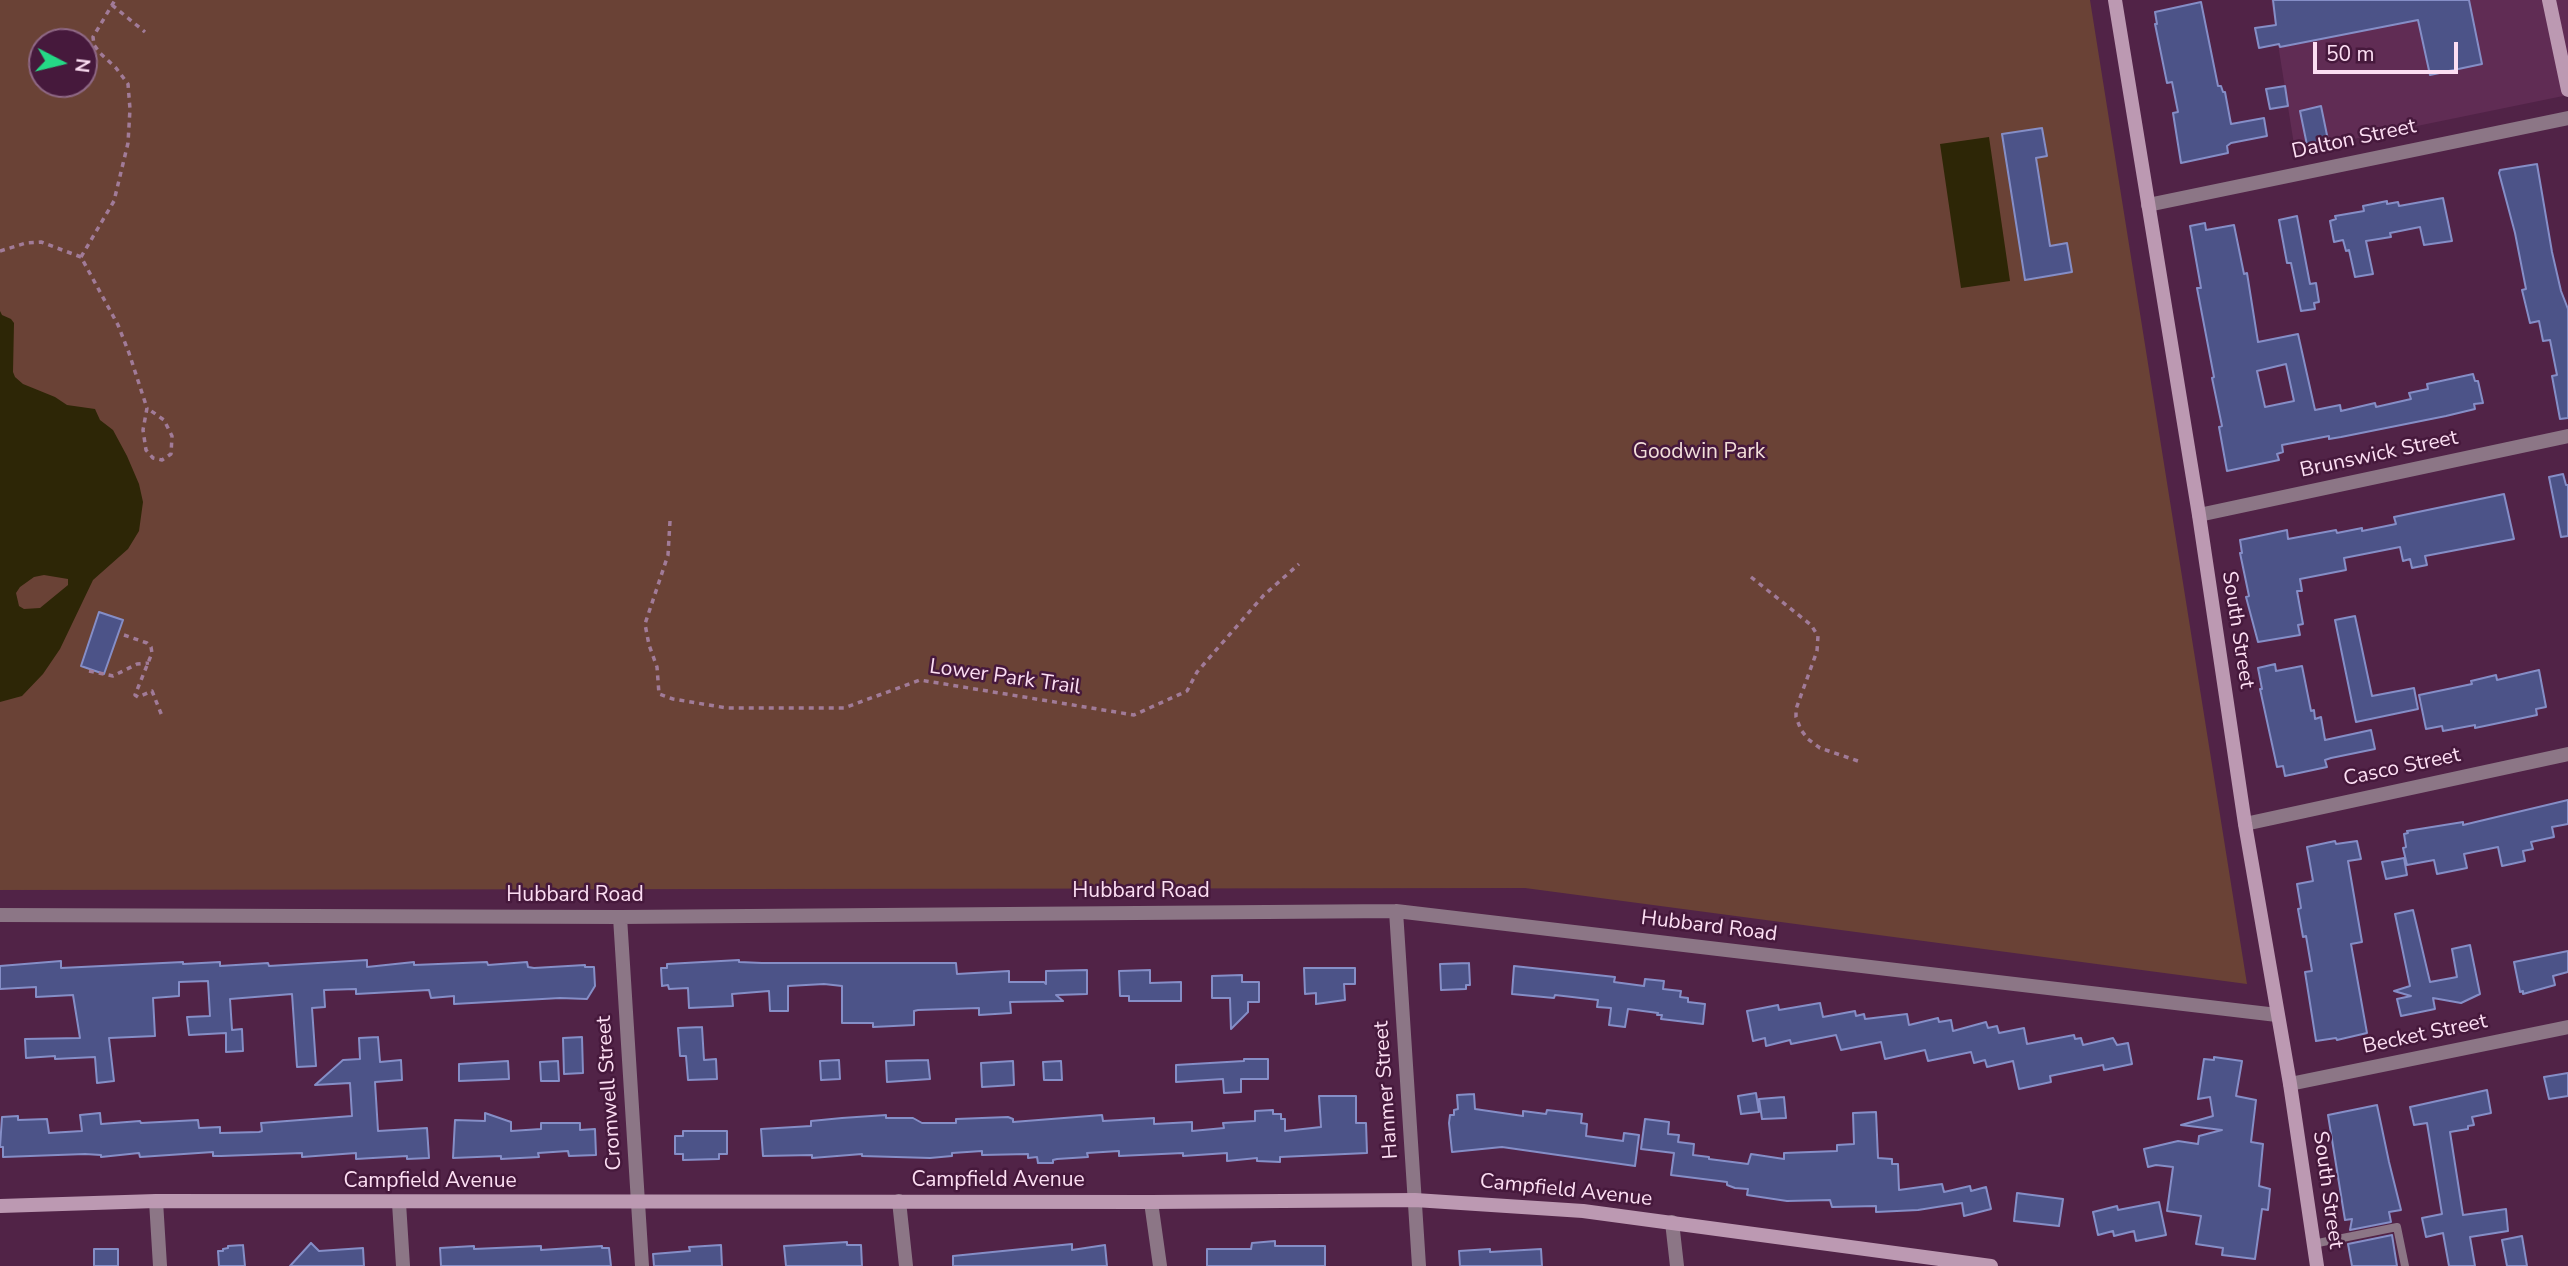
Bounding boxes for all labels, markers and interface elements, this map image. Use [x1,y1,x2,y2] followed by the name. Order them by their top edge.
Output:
[28,28,98,98] north arrow
[2316,28,2461,72] scale bar
[2326,40,2375,68] text: 50 m
[68,57,96,74] text: N
[2290,115,2418,165] street label: Dalton Street
[2298,426,2460,484] street label: Brunswick Street
[1633,440,1765,466] park label: Goodwin Park
[2215,570,2259,690] street label: South Street
[928,655,1082,701] street label: Lower Park Trail
[2341,743,2463,793] street label: Casco Street
[1072,879,1210,905] street label: Hubbard Road
[506,883,644,909] street label: Hubbard Road
[1639,906,1779,948] street label: Hubbard Road
[2360,1010,2490,1060] street label: Becket Street
[592,1015,628,1171] street label: Cromwell Street
[1370,1020,1404,1160] street label: Hanmer Street
[2306,1130,2348,1250] street label: South Street
[911,1168,1085,1194] street label: Campfield Avenue
[343,1169,517,1195] street label: Campfield Avenue
[1479,1169,1653,1213] street label: Campfield Avenue

